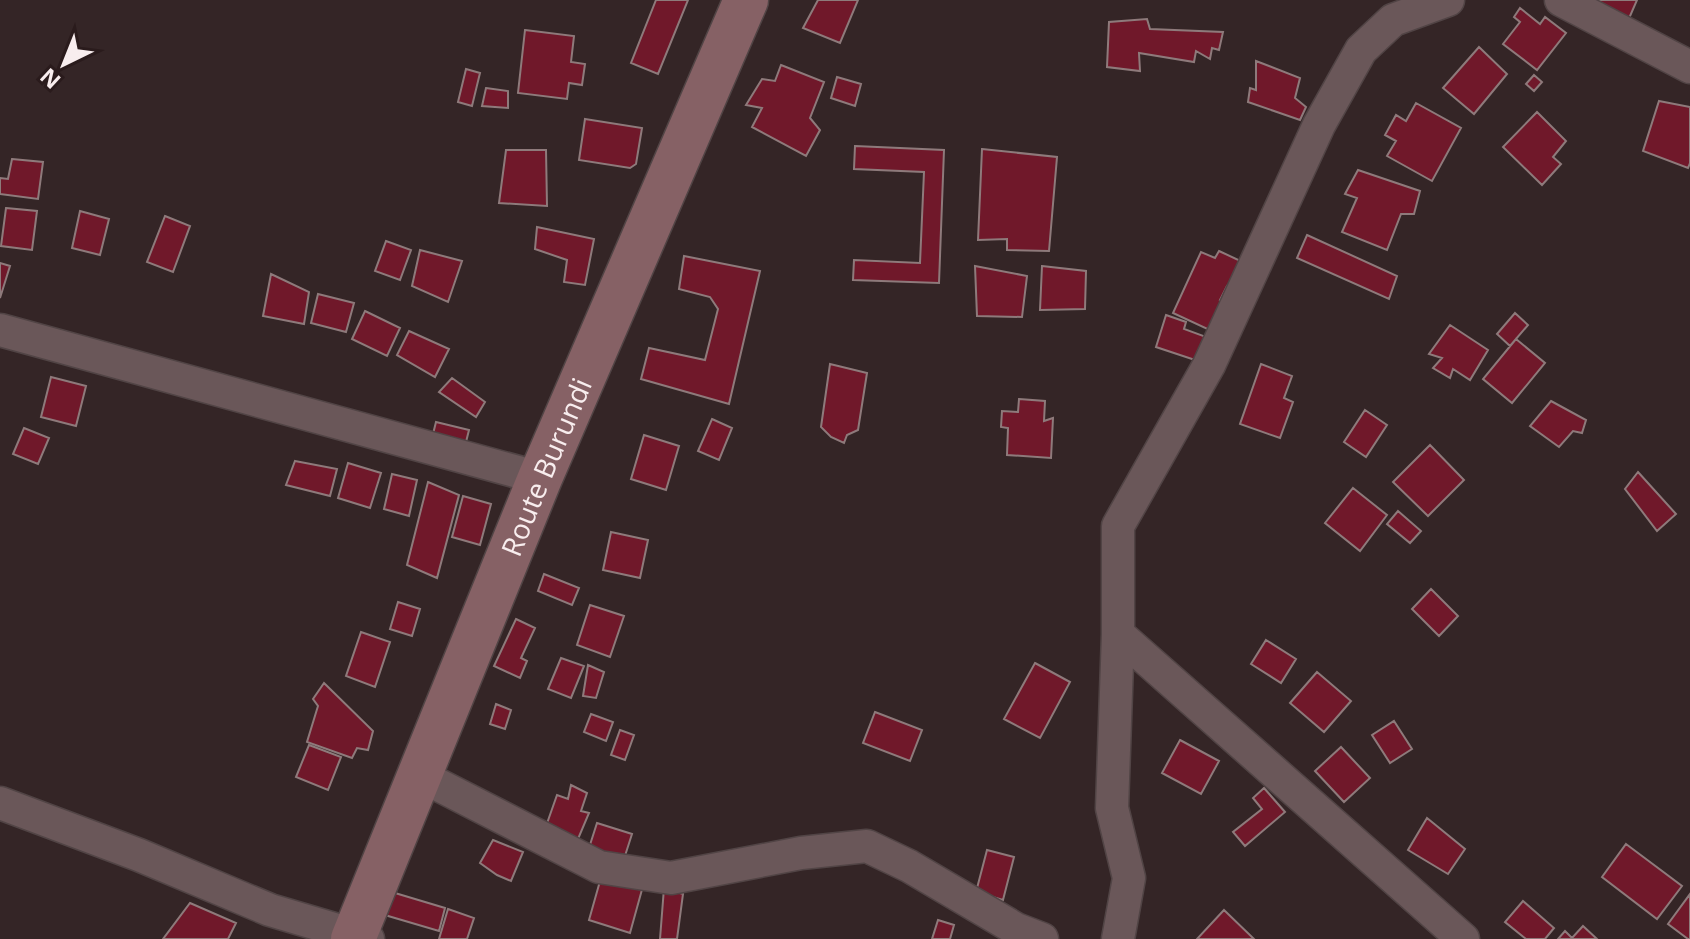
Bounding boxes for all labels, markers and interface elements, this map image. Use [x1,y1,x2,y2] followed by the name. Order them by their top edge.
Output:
[24,24,104,104] north arrow
[33,62,66,96] text: N
[491,372,600,561] street label: Route Burundi

